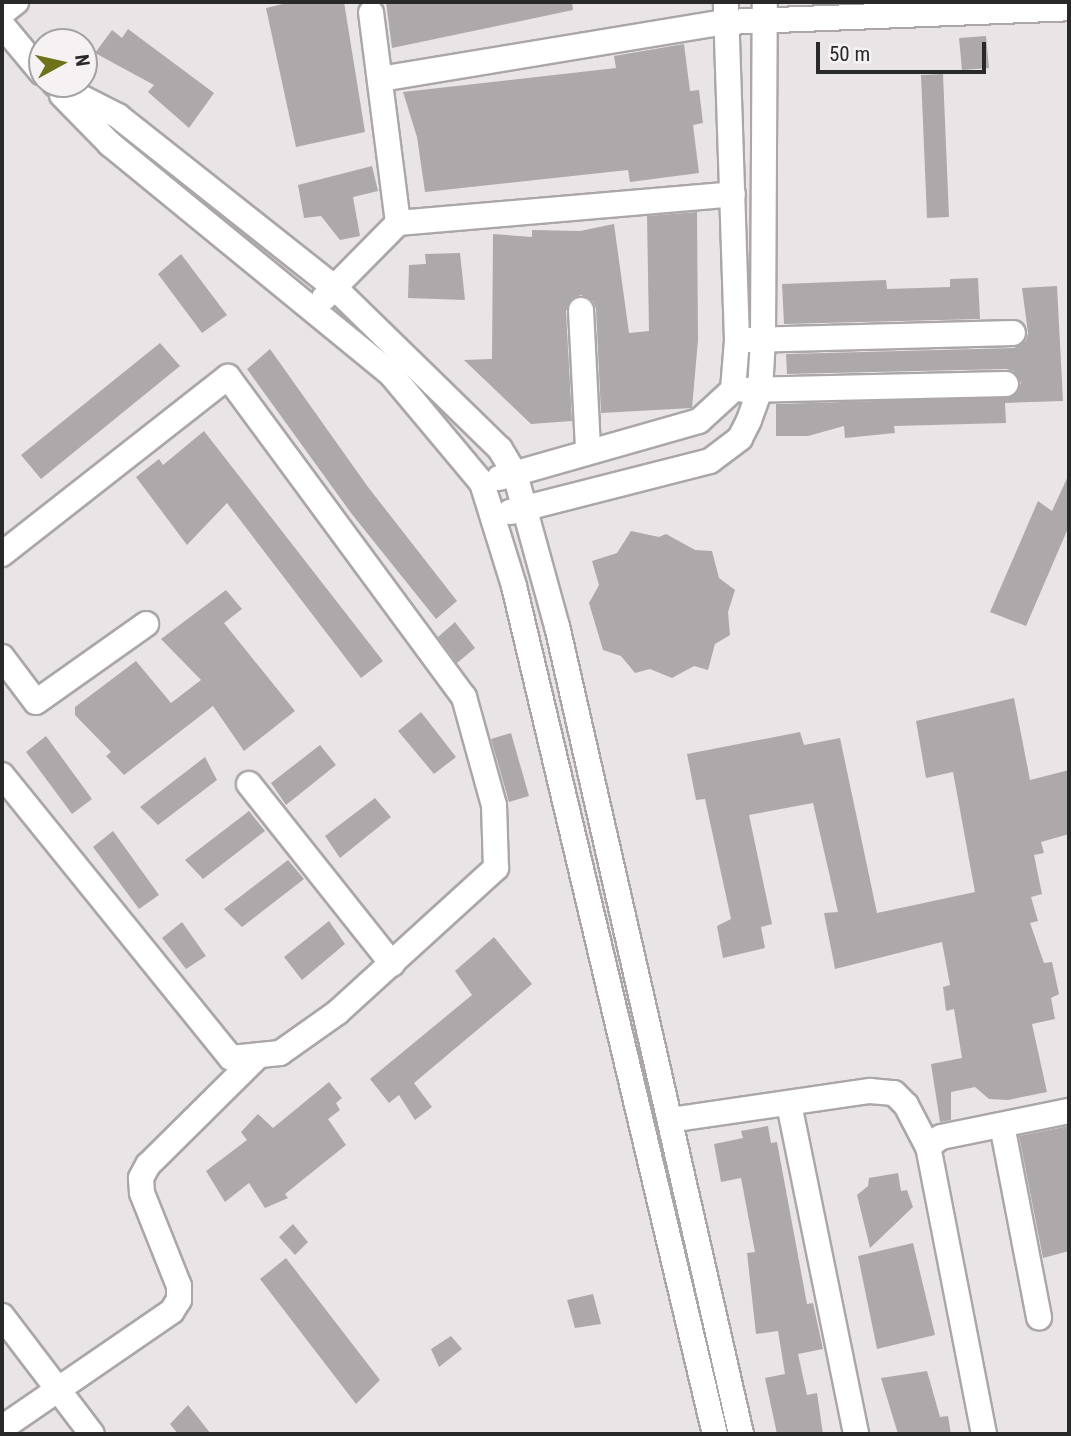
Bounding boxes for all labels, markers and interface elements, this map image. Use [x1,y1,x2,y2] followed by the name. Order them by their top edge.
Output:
[28,28,98,98] north arrow
[819,28,989,72] scale bar
[829,42,870,66] text: 50 m
[70,53,95,68] text: N

